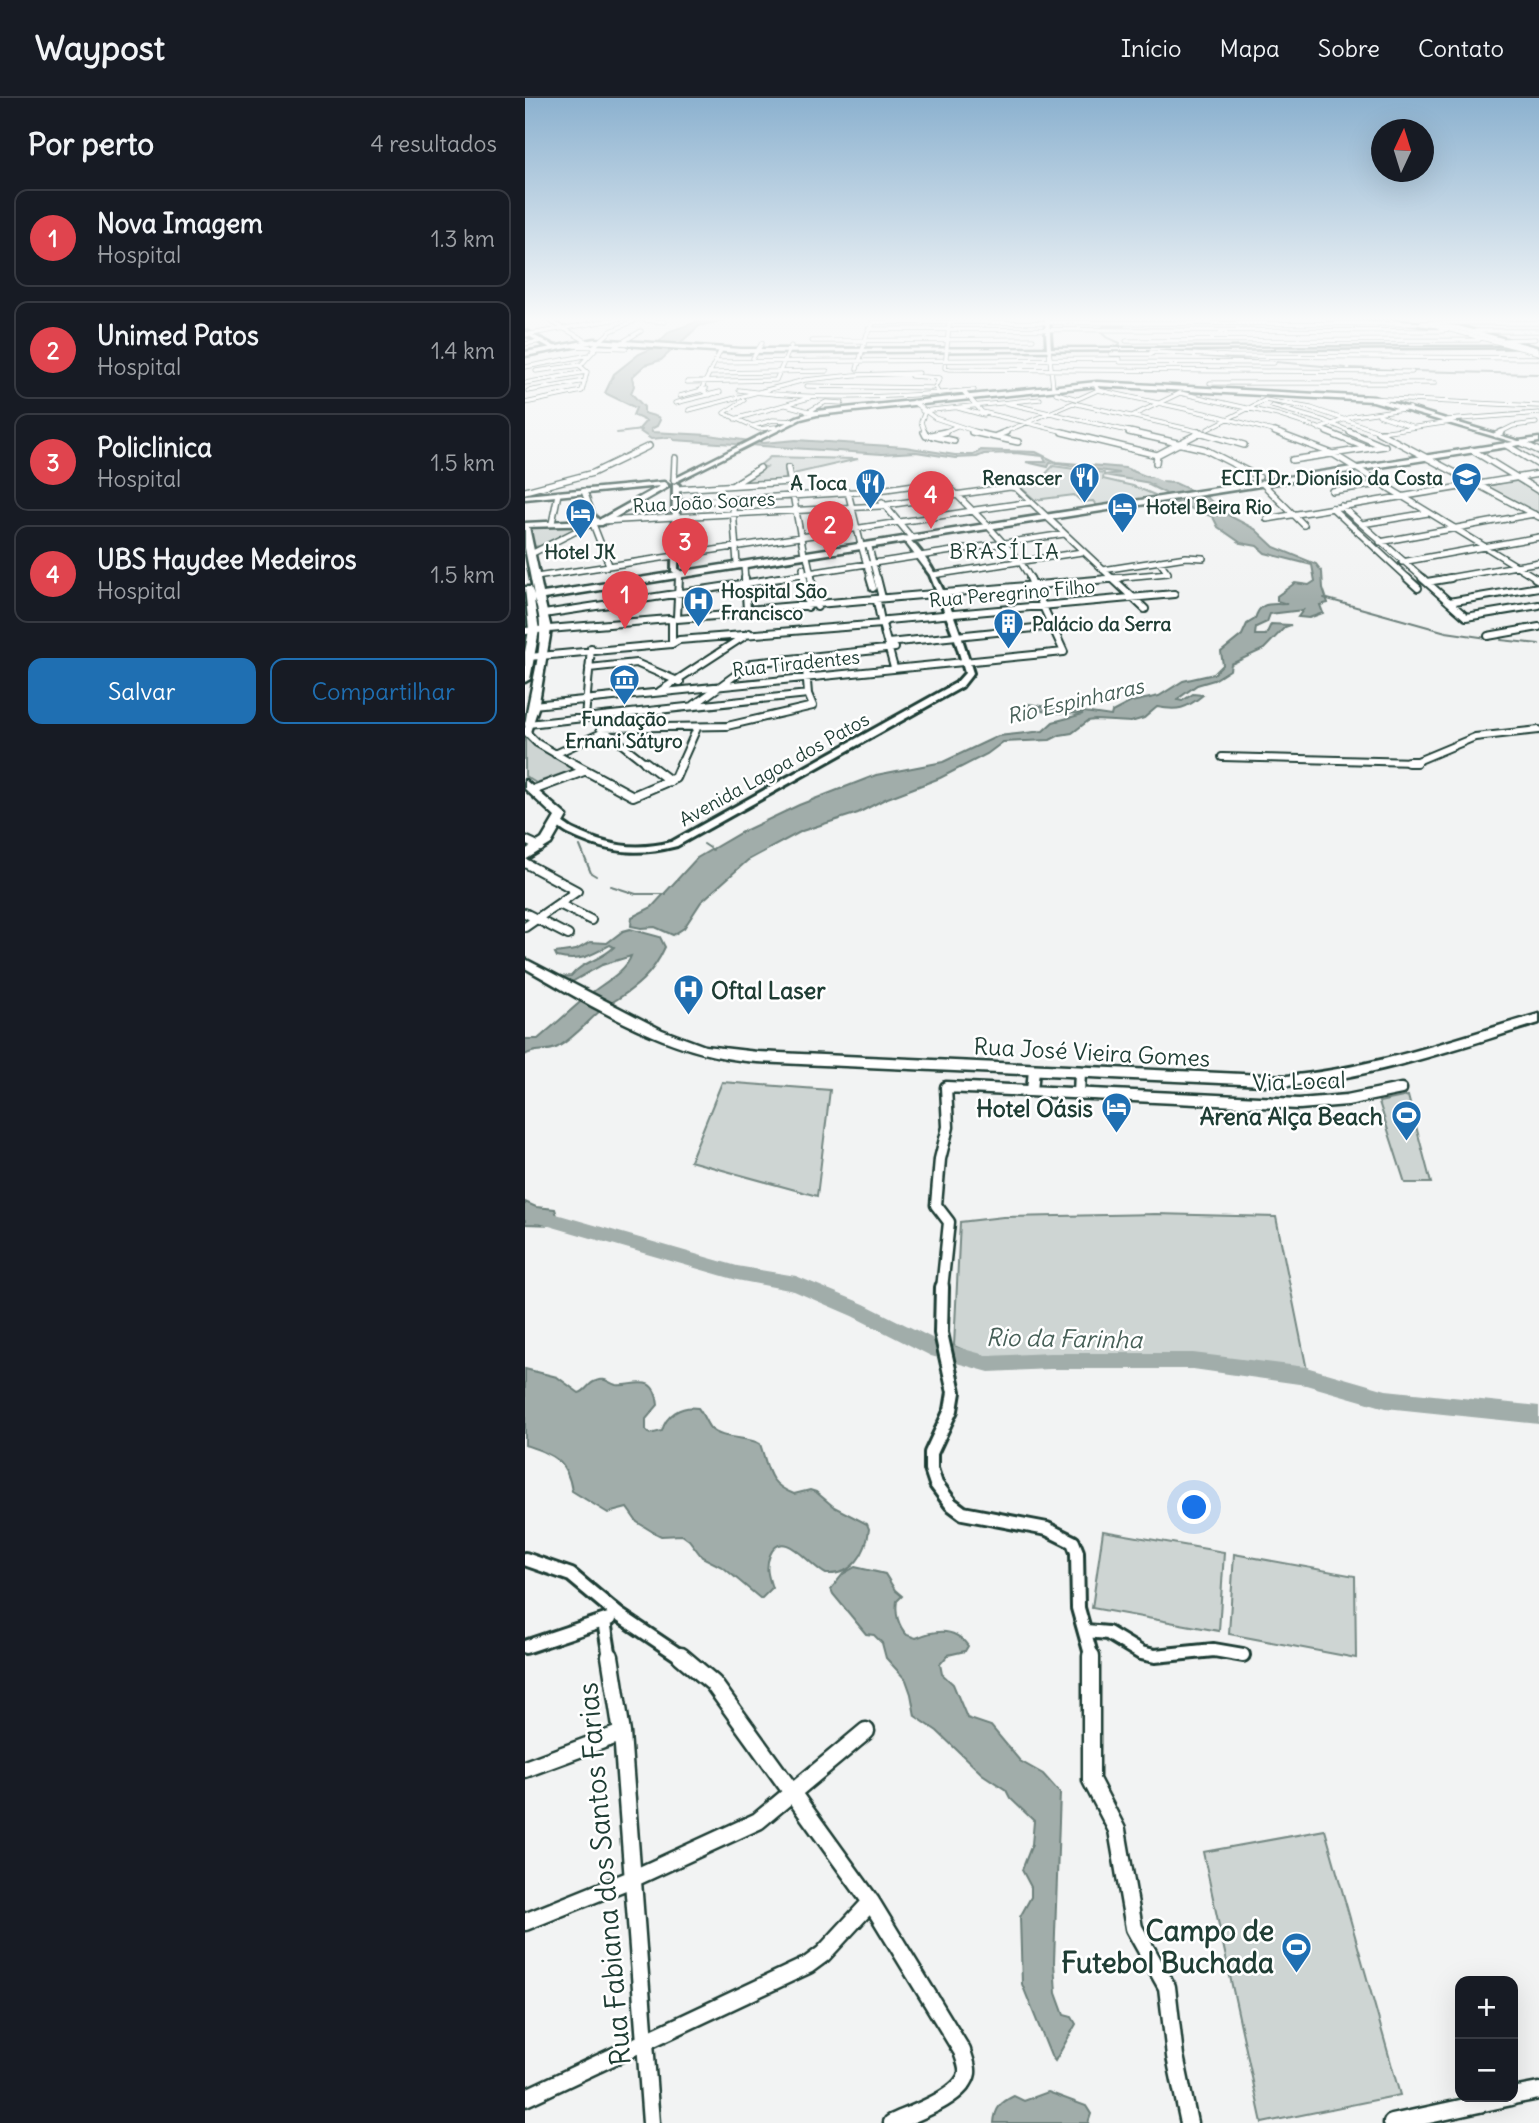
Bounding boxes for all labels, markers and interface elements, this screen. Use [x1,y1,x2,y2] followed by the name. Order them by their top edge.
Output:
[35,27,165,69] text: Waypost
[1121,33,1181,63] text: Início
[1219,33,1280,63] text: Mapa
[1318,33,1380,63] text: Sobre
[1418,33,1504,63] text: Contato
[1371,119,1434,182] north arrow
[28,125,154,163] text: Por perto
[370,129,497,158] text: 4 resultados
[97,207,263,240] text: Nova Imagem
[48,224,58,253] text: 1
[431,224,495,253] text: 1.3 km
[97,240,181,269] text: Hospital
[97,319,259,352] text: Unimed Patos
[47,336,59,365] text: 2
[431,336,495,365] text: 1.4 km
[97,352,181,381] text: Hospital
[97,431,212,464] text: Policlinica
[46,448,60,477] text: 3
[431,448,495,477] text: 1.5 km
[1068,461,1102,505] restaurant icon: Renascer
[1449,461,1483,505] school or university icon: ECIT Dr. Dionísio da Costa
[97,464,181,493] text: Hospital
[853,466,887,510] restaurant icon: A Toca
[982,466,1062,490] place label: Renascer
[1221,466,1443,490] place label: ECIT Dr. Dionísio da Costa
[791,471,847,495] place label: A Toca
[908,471,954,529] pin: 4
[632,486,776,518] street label: Rua João Soares
[1106,490,1140,534] hotel icon: Hotel Beira Rio
[1146,495,1273,519] place label: Hotel Beira Rio
[563,496,597,540] hotel icon: Hotel JK
[807,501,853,559] pin: 2
[662,518,708,576] pin: 3
[949,538,1061,565] district label: BRASÍLIA
[544,540,616,564] place label: Hotel JK
[97,543,357,576] text: UBS Haydee Medeiros
[46,560,60,589] text: 4
[431,560,495,589] text: 1.5 km
[602,571,648,629] pin: 1
[928,574,1096,612] street label: Rua Peregrino Filho
[97,576,181,605] text: Hospital
[721,579,827,625] place label: Hospital São Francisco
[681,585,715,629] hospital icon: Hospital São Francisco
[992,607,1026,651] building icon: Palácio da Serra
[1032,612,1172,636] place label: Palácio da Serra
[731,644,861,682] street label: Rua Tiradentes
[28,658,256,724] button: Salvar
[270,658,497,724] button: Compartilhar
[607,663,641,707] museum icon: Fundação Ernani Sátyro
[1004,672,1147,730] water label: Rio Espinharas
[565,707,683,753] place label: Fundação Ernani Sátyro
[675,707,873,831] street label: Avenida Lagoa dos Patos
[671,973,705,1017] hospital icon: Oftal Laser
[711,976,826,1005] place label: Oftal Laser
[973,1031,1211,1073] street label: Rua José Vieira Gomes
[1252,1065,1346,1097] street label: Via Local
[1099,1091,1133,1135] hotel icon: Hotel Oásis
[976,1094,1093,1123] place label: Hotel Oásis
[1389,1099,1423,1143] sports icon: Arena Alça Beach
[1200,1102,1383,1131] place label: Arena Alça Beach
[986,1322,1144,1354] water label: Rio da Farinha
[1177,1490,1211,1524] your location
[569,1681,639,2067] street label: Rua Fabiana dos Santos Farias
[1061,1913,1274,1981] place label: Campo de Futebol Buchada
[1280,1930,1314,1974] sports icon: Campo de Futebol Buchada
[1455,1976,1518,2102] map controls
[1455,1976,1518,2039] button: +
[1455,2039,1518,2102] button: −

